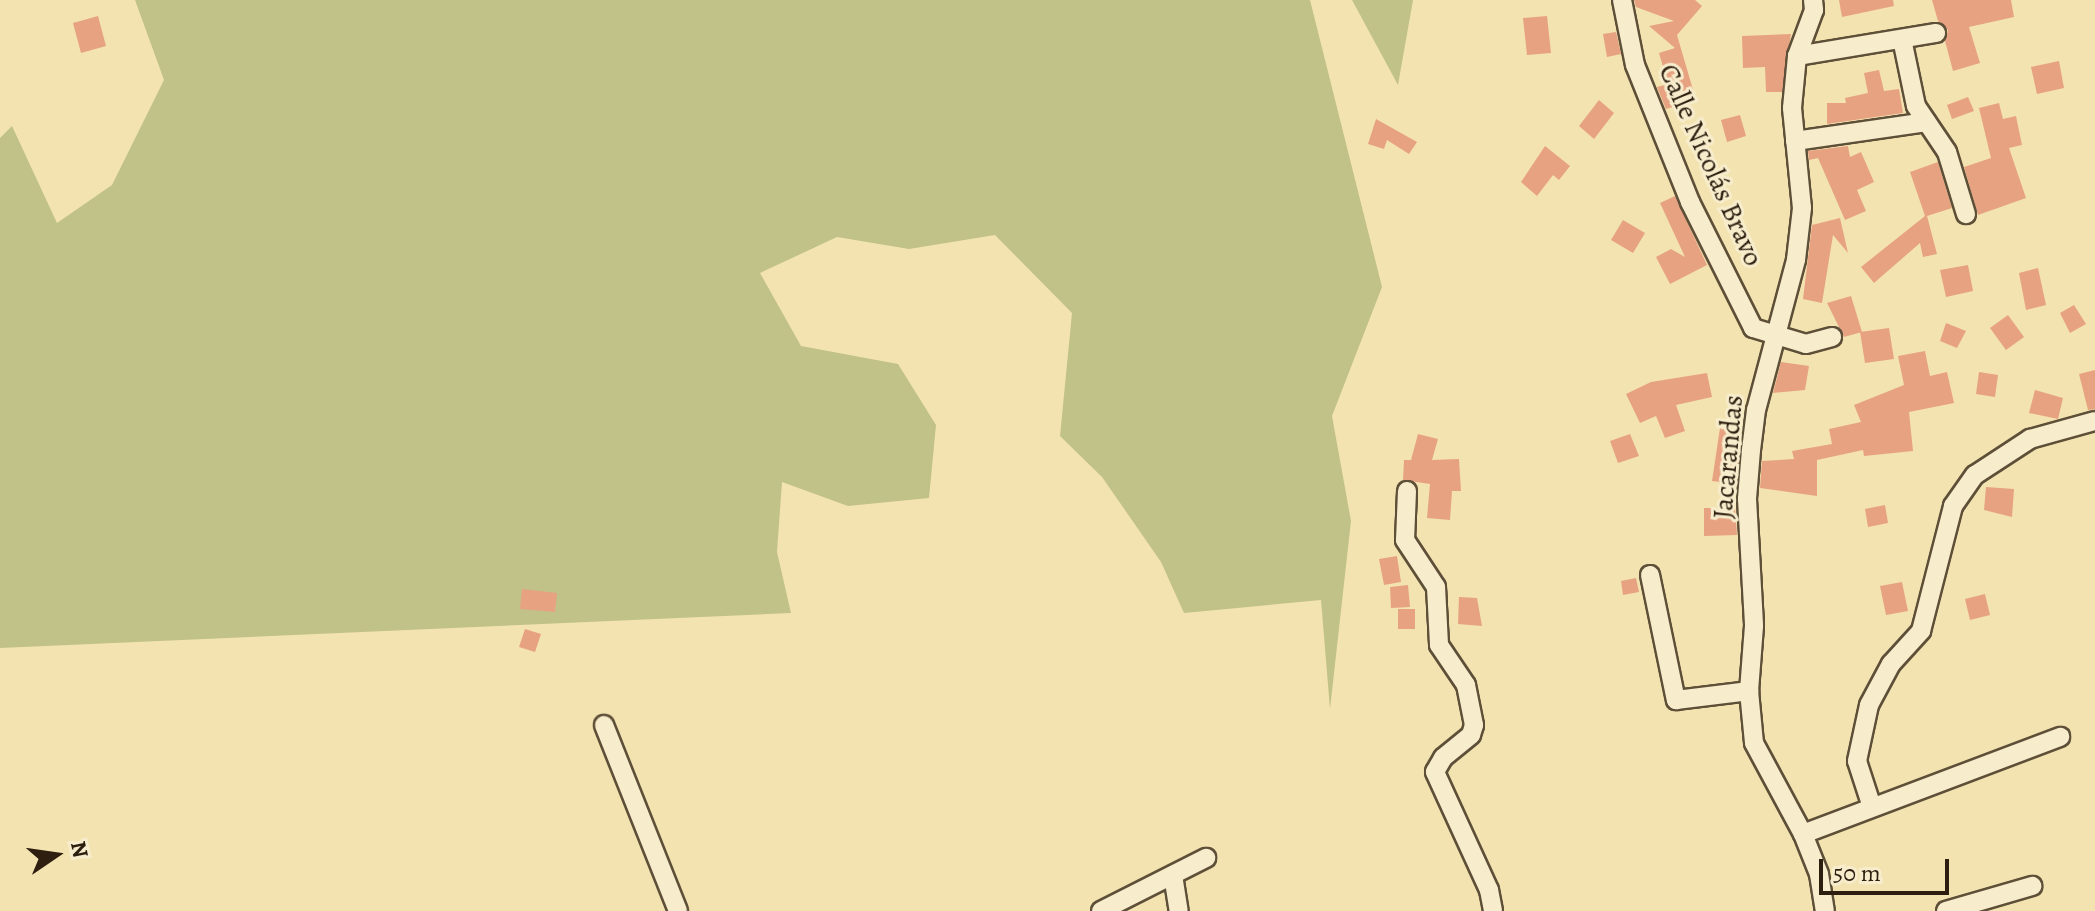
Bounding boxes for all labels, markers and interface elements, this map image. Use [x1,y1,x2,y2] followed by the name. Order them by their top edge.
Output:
[1651,59,1771,271] street label: Calle Nicolás Bravo
[1706,394,1750,520] street label: Jacarandas
[16,815,96,895] north arrow
[63,838,96,861] text: N
[1823,843,1953,893] scale bar
[1833,857,1881,889] text: 50 m

